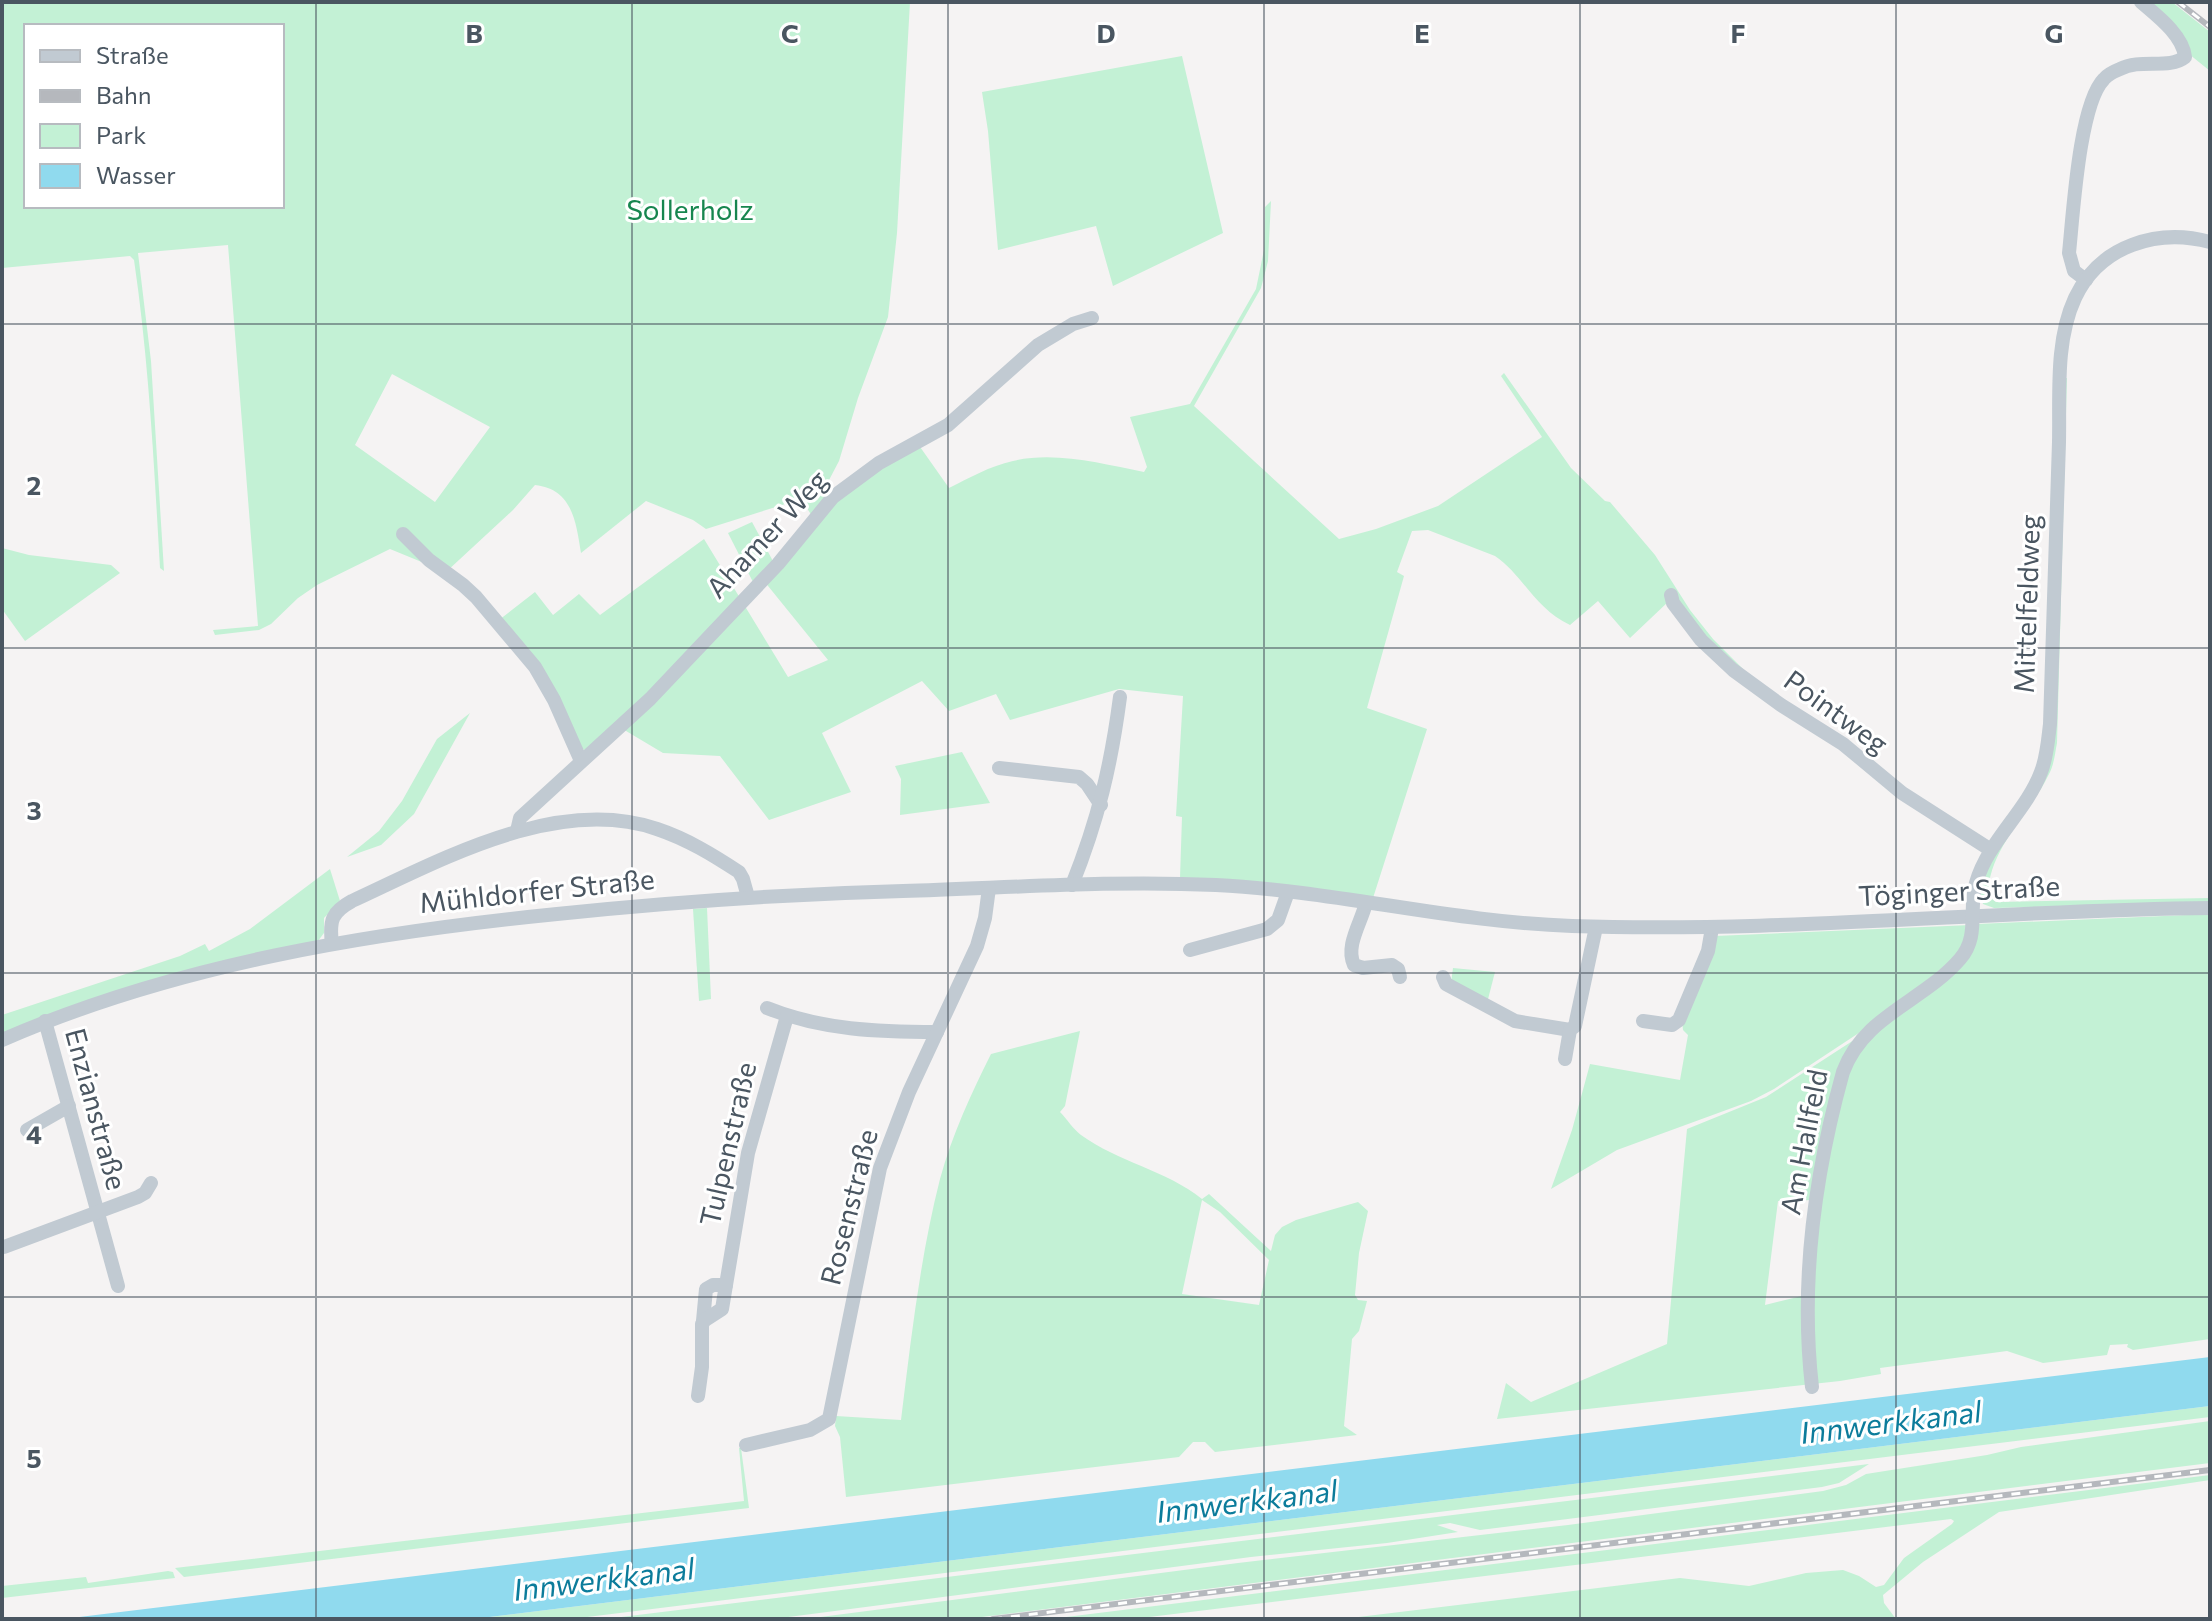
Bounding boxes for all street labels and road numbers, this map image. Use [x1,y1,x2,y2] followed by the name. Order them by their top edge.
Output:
[698,462,834,604] street label: Ahamer Weg
[2006,514,2046,694] street label: Mittelfeldweg
[1778,662,1895,760] street label: Pointweg
[418,861,656,919] street label: Mühldorfer Straße
[1857,868,2061,912] street label: Töginger Straße
[59,1024,135,1193] street label: Enzianstraße
[692,1059,762,1229] street label: Tulpenstraße
[1772,1066,1834,1217] street label: Am Hallfeld
[812,1125,884,1288] street label: Rosenstraße

